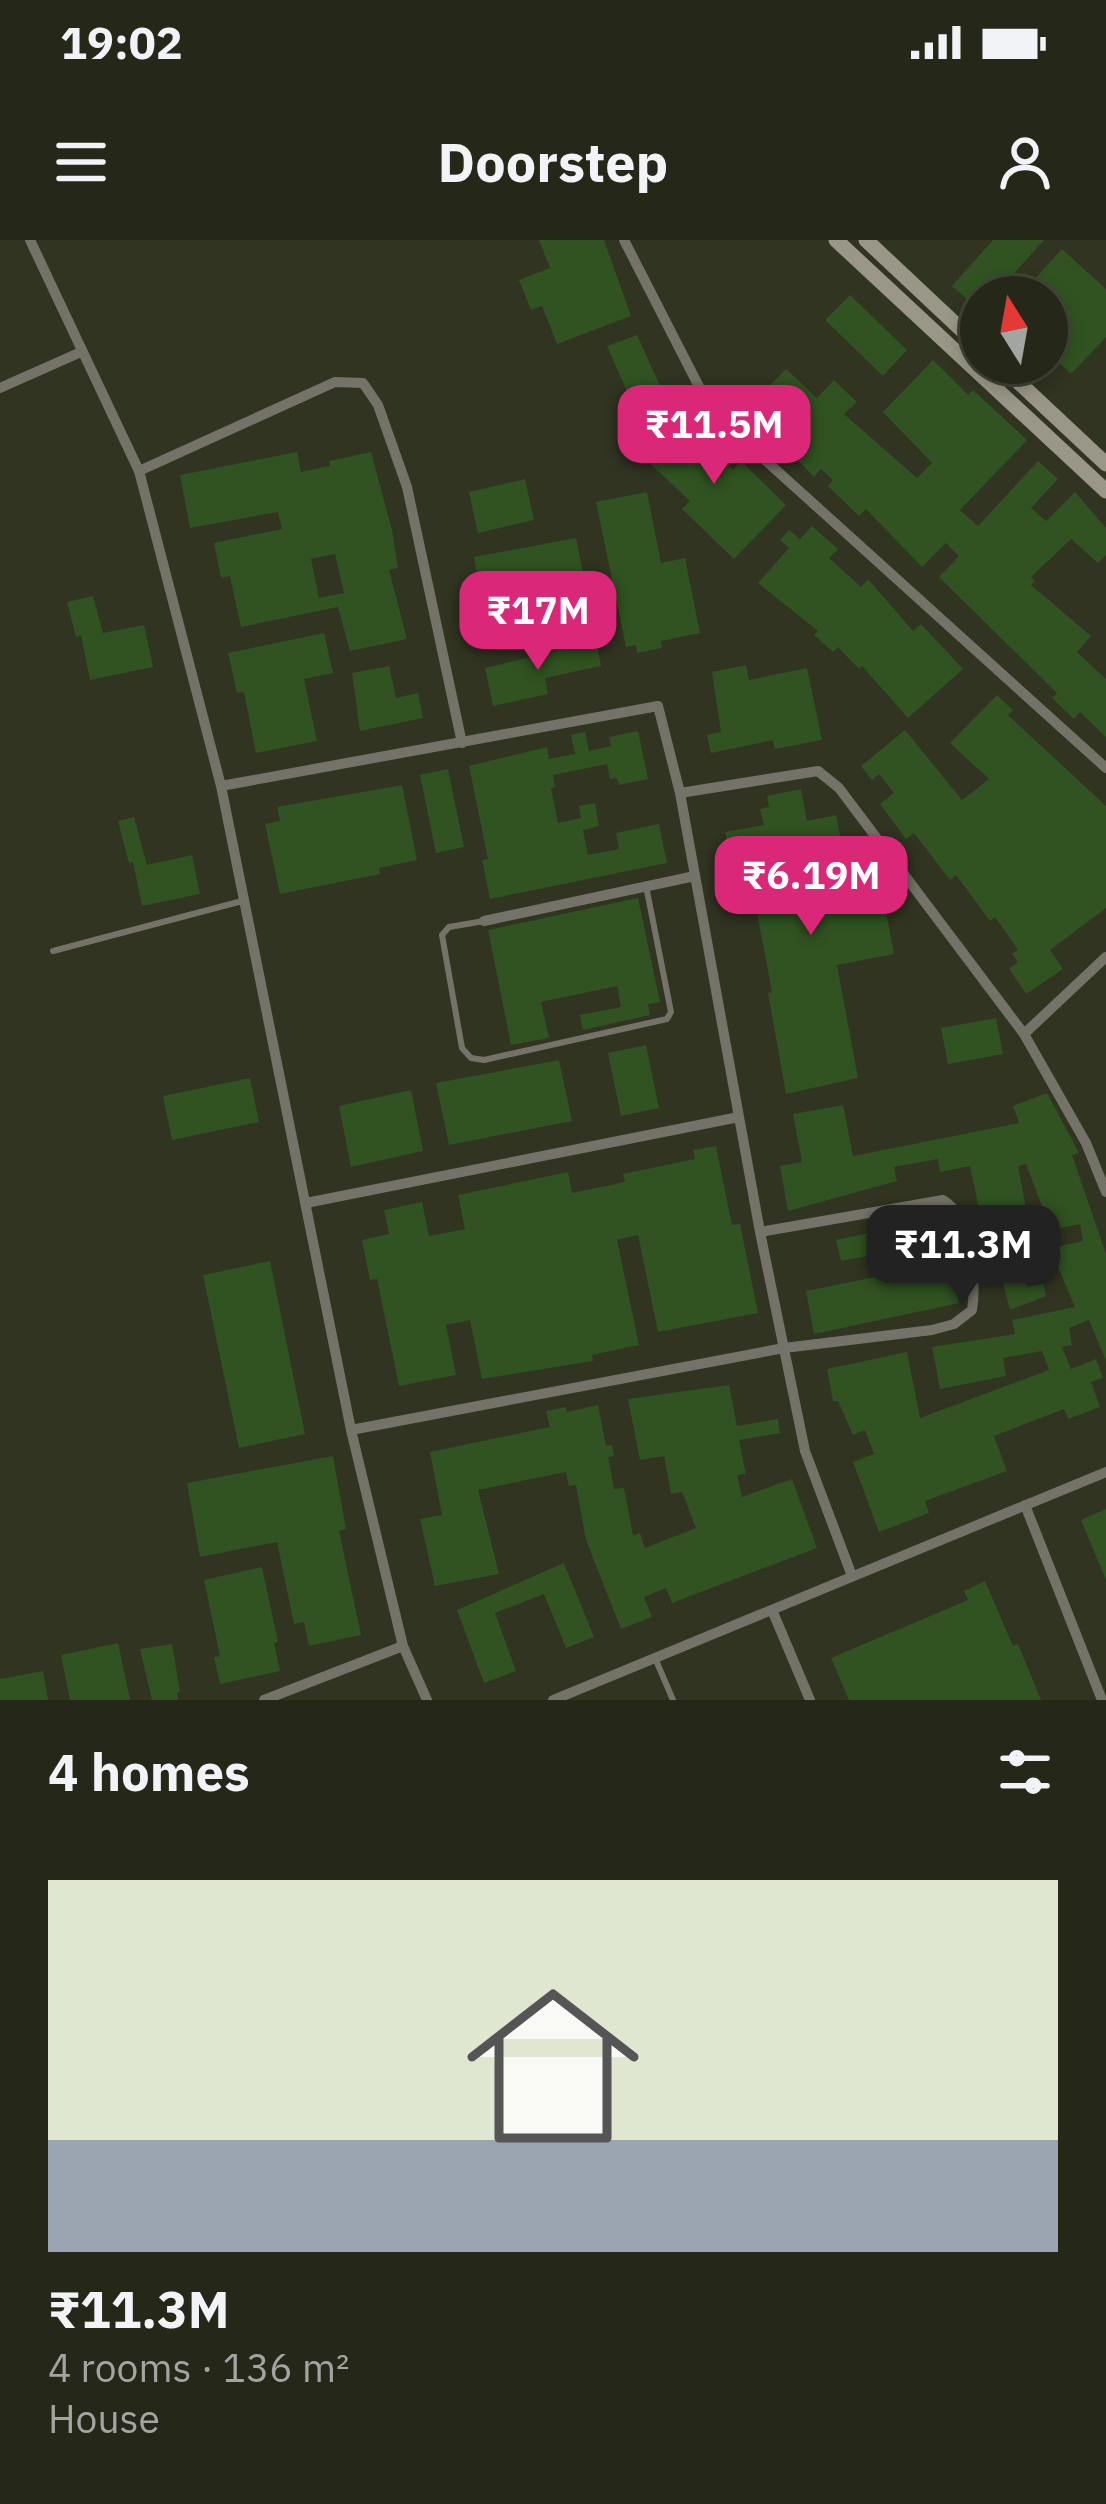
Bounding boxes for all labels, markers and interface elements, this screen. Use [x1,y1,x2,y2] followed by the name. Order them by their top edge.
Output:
[60,13,183,71] text: 19:02
[438,127,668,197] text: Doorstep
[48,129,114,195] icon: menu
[992,129,1058,195] icon: person
[960,276,1068,384] north arrow
[960,276,1068,384] map controls
[616,385,812,487] pin: ₹11.5M
[645,398,783,449] text: ₹11.5M
[467,571,609,673] pin: ₹17M
[486,584,590,635] text: ₹17M
[713,836,909,938] pin: ₹6.19M
[742,849,880,900] text: ₹6.19M
[865,1205,1061,1307] pin: ₹11.3M
[894,1218,1032,1269] text: ₹11.3M
[48,1739,250,1805] text: 4 homes
[992,1739,1058,1805] icon: filters
[445,1958,661,2174] icon: home
[48,2276,229,2342] text: ₹11.3M
[48,2342,350,2393] text: 4 rooms · 136 m²
[48,2393,160,2444] text: House

